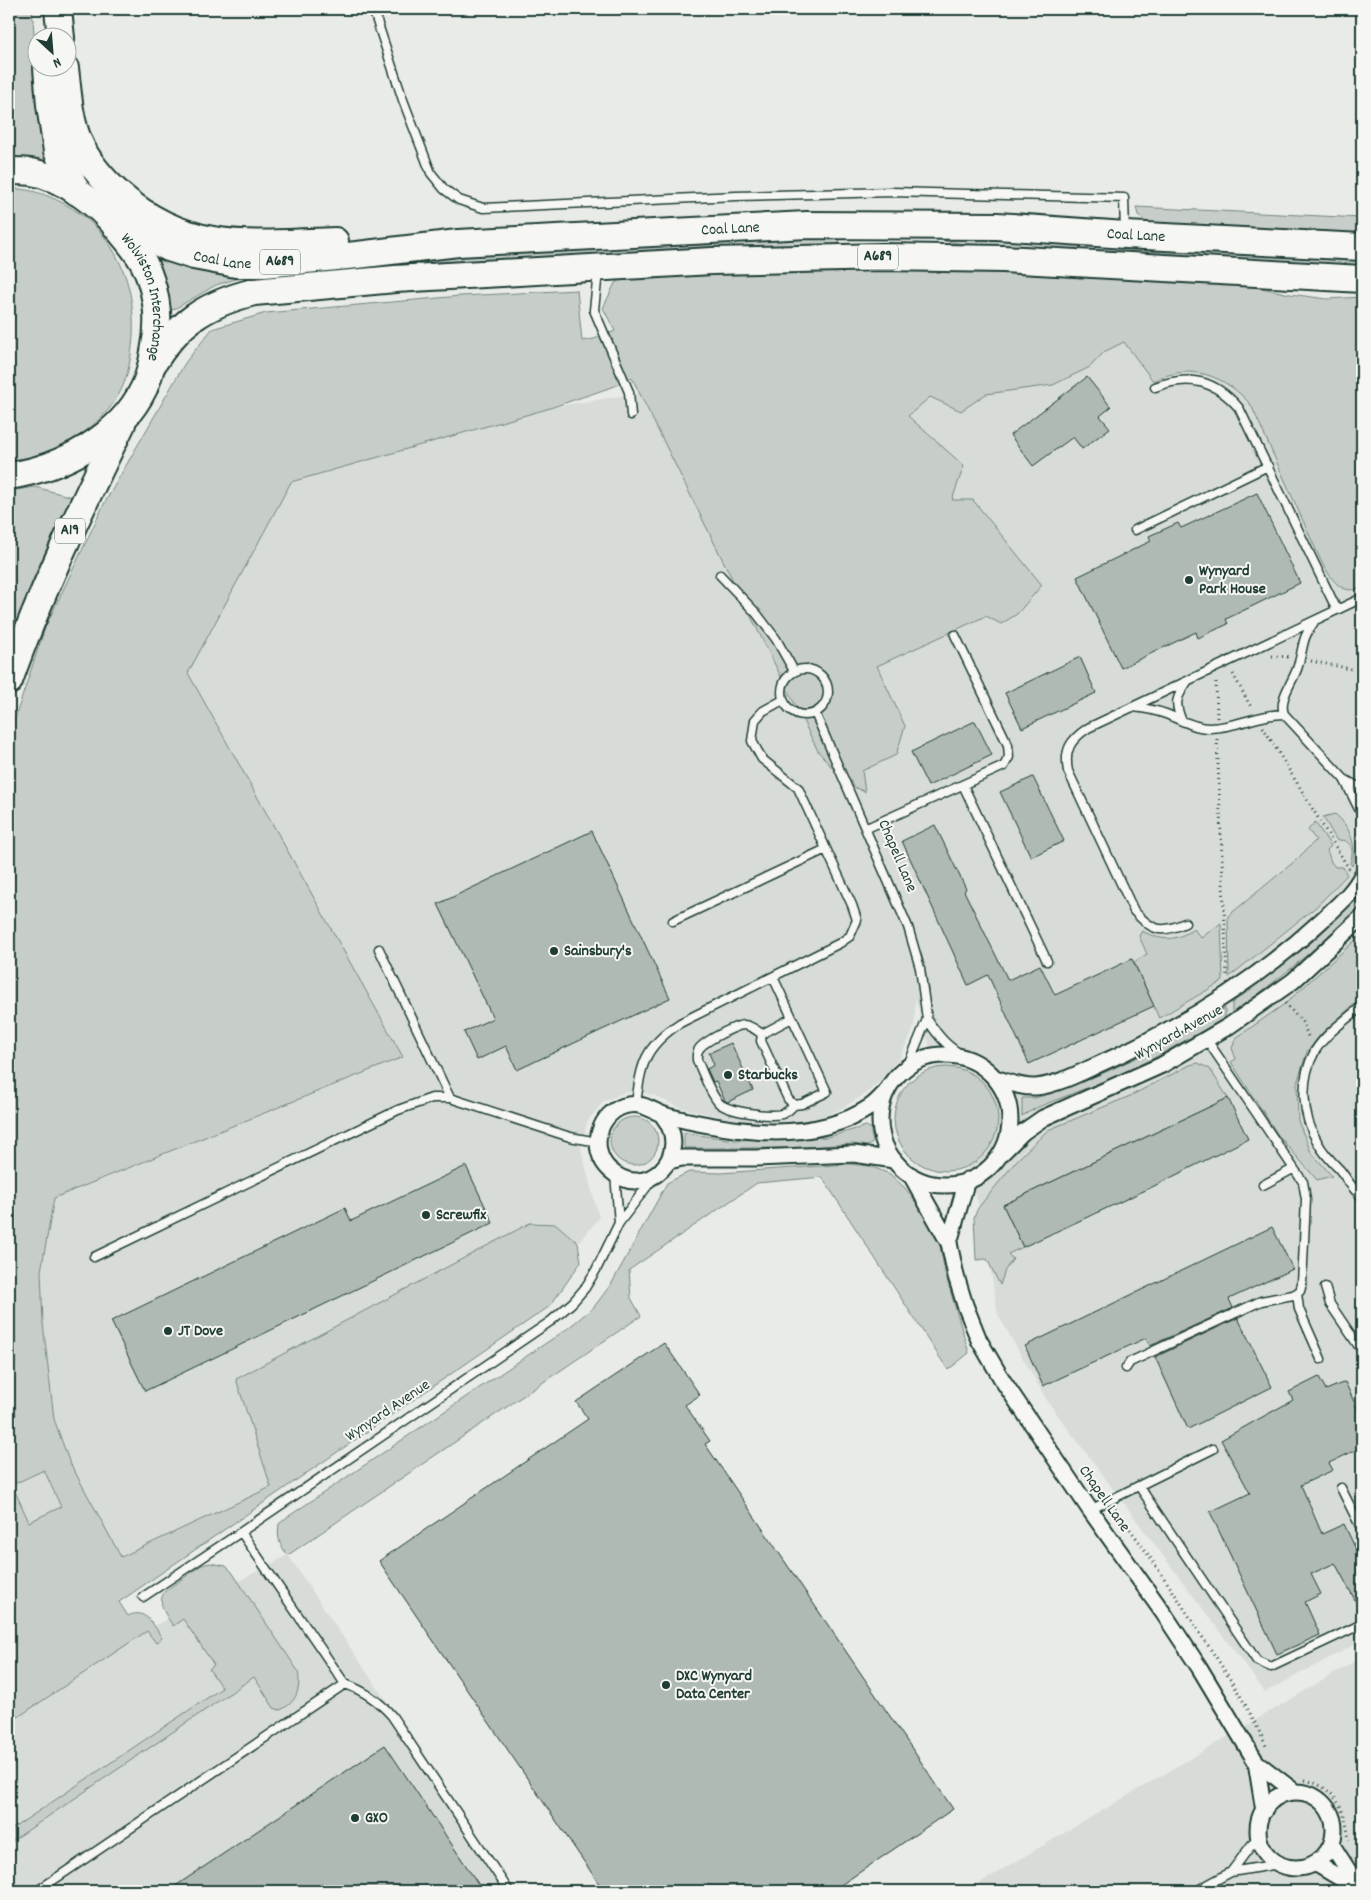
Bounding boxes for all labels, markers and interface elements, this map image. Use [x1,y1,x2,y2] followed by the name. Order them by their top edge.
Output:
[28,28,78,78] north arrow
[49,51,64,72] text: N
[701,216,760,242] street label: Coal Lane
[1106,222,1166,248] street label: Coal Lane
[115,228,169,363] street label: Wolviston Interchange
[858,244,898,270] road number: A689
[191,245,251,276] street label: Coal Lane
[260,250,300,274] road number: A689
[55,518,85,544] road number: A19
[1199,560,1266,601] place label: Wynyard Park House
[1183,574,1195,586] marker: Wynyard Park House
[871,816,923,896] street label: Chapell Lane
[564,940,632,963] place label: Sainsbury's
[548,945,560,957] marker: Sainsbury's
[1131,999,1227,1067] street label: Wynyard Avenue
[738,1064,798,1087] place label: Starbucks
[722,1069,734,1081] marker: Starbucks
[436,1204,486,1227] place label: Screwfix
[420,1209,432,1221] marker: Screwfix
[178,1320,223,1343] place label: JT Dove
[162,1325,174,1337] marker: JT Dove
[341,1374,435,1448] street label: Wynyard Avenue
[1073,1461,1135,1537] street label: Chapell Lane
[676,1665,752,1706] place label: DXC Wynyard Data Center
[660,1679,672,1691] marker: DXC Wynyard Data Center
[365,1807,388,1830] place label: GXO
[349,1812,361,1824] marker: GXO

